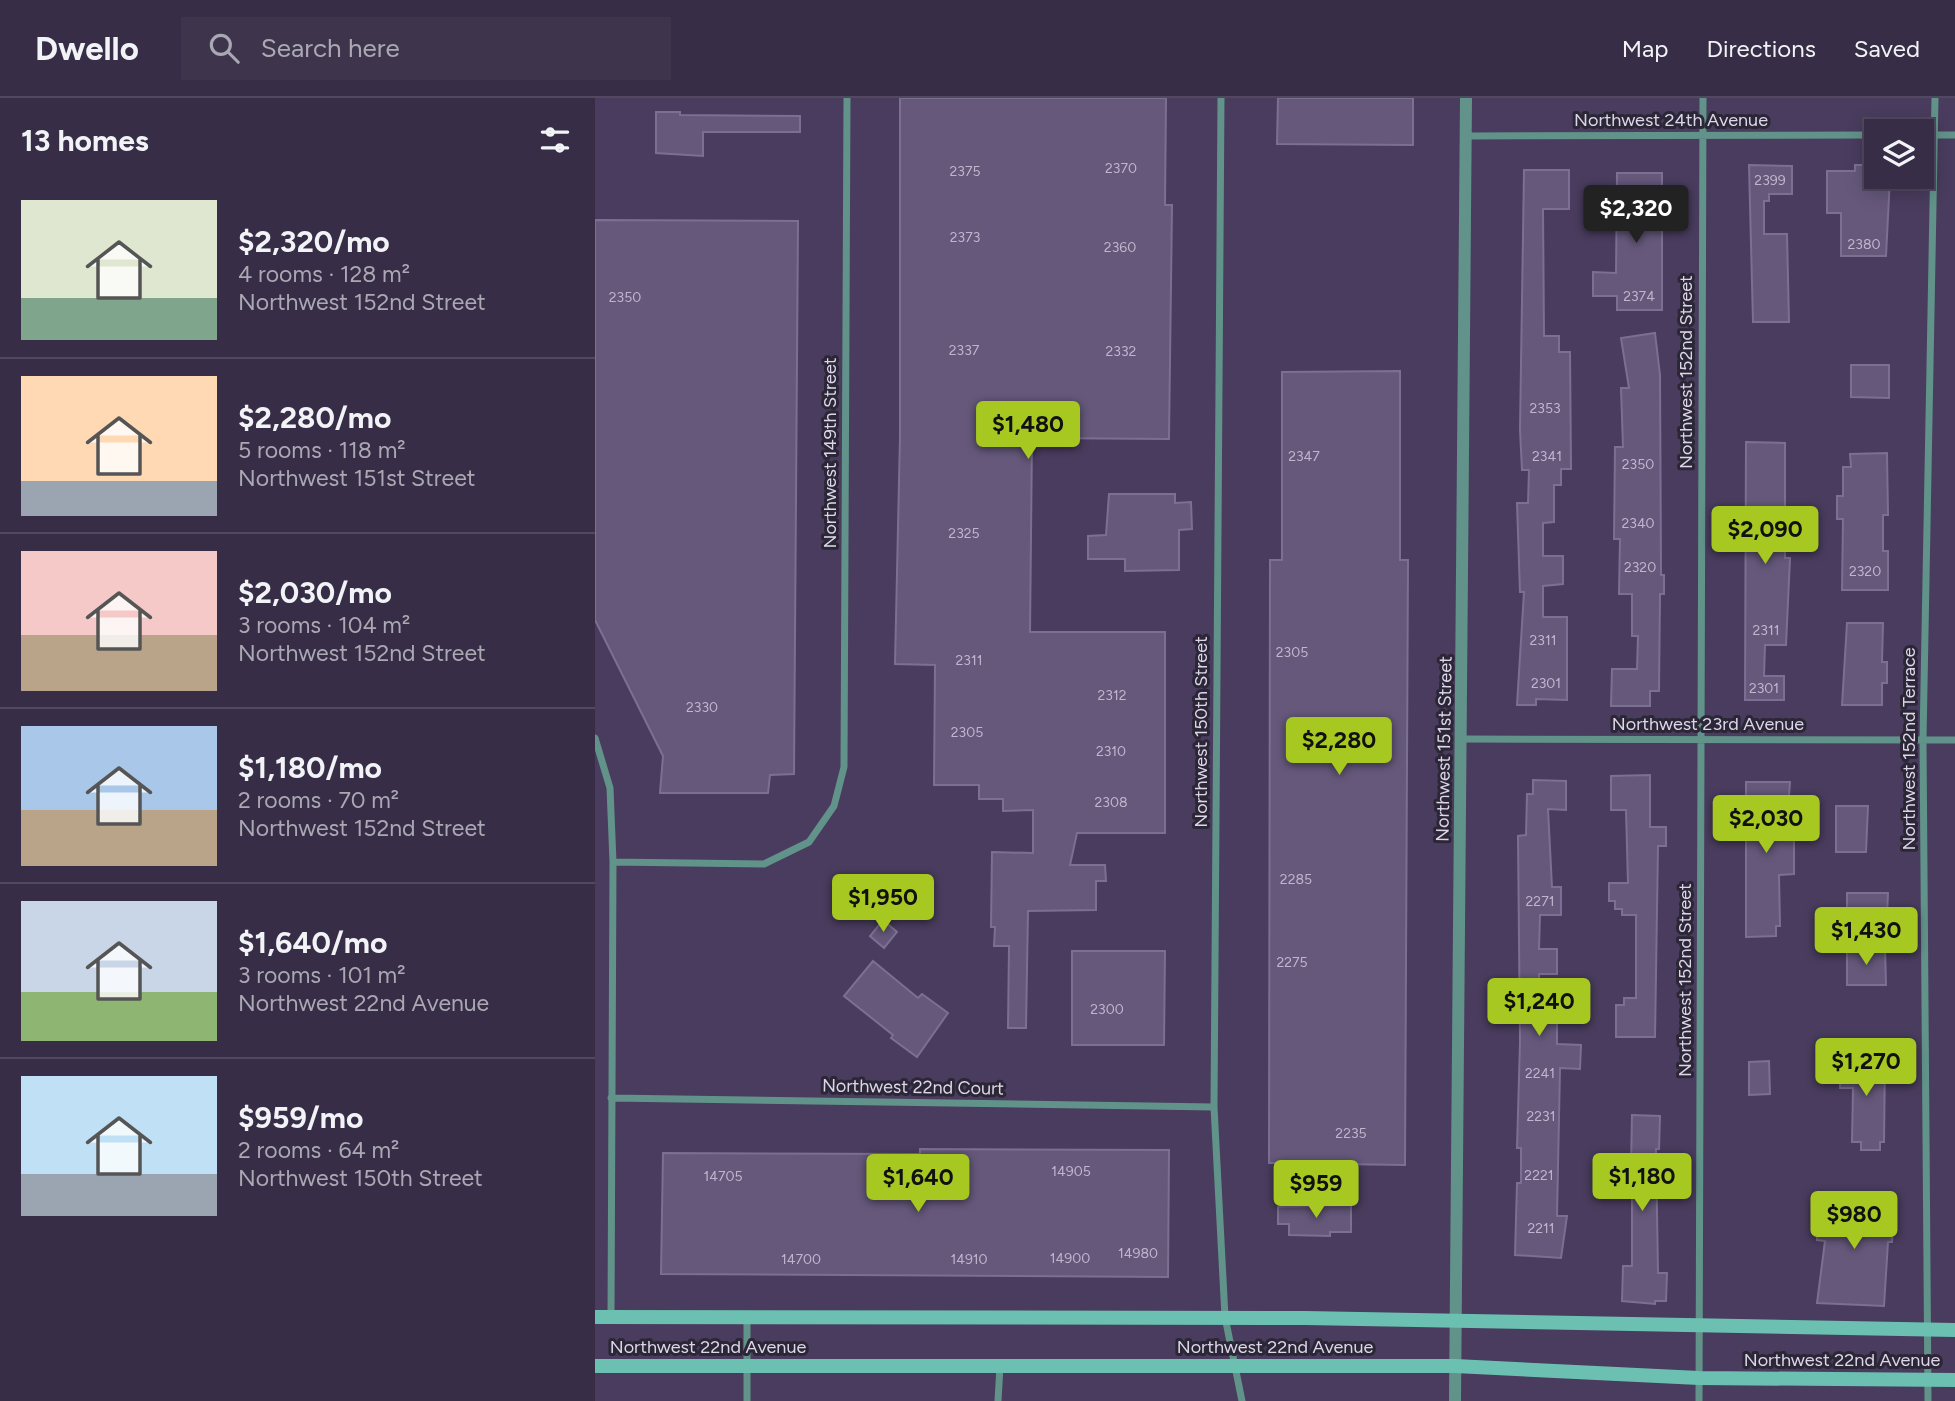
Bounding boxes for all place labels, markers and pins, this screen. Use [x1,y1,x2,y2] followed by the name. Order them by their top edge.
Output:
[1579,186,1693,245] pin: $2,320
[971,402,1085,461] pin: $1,480
[1708,506,1822,566] pin: $2,090
[1282,718,1396,777] pin: $2,280
[1709,796,1823,855] pin: $2,030
[826,874,940,934] pin: $1,950
[1809,908,1923,967] pin: $1,430
[1482,978,1596,1038] pin: $1,240
[1809,1038,1923,1098] pin: $1,270
[861,1154,975,1214] pin: $1,640
[1585,1154,1699,1213] pin: $1,180
[1275,1160,1357,1220] pin: $959
[1813,1192,1895,1251] pin: $980

